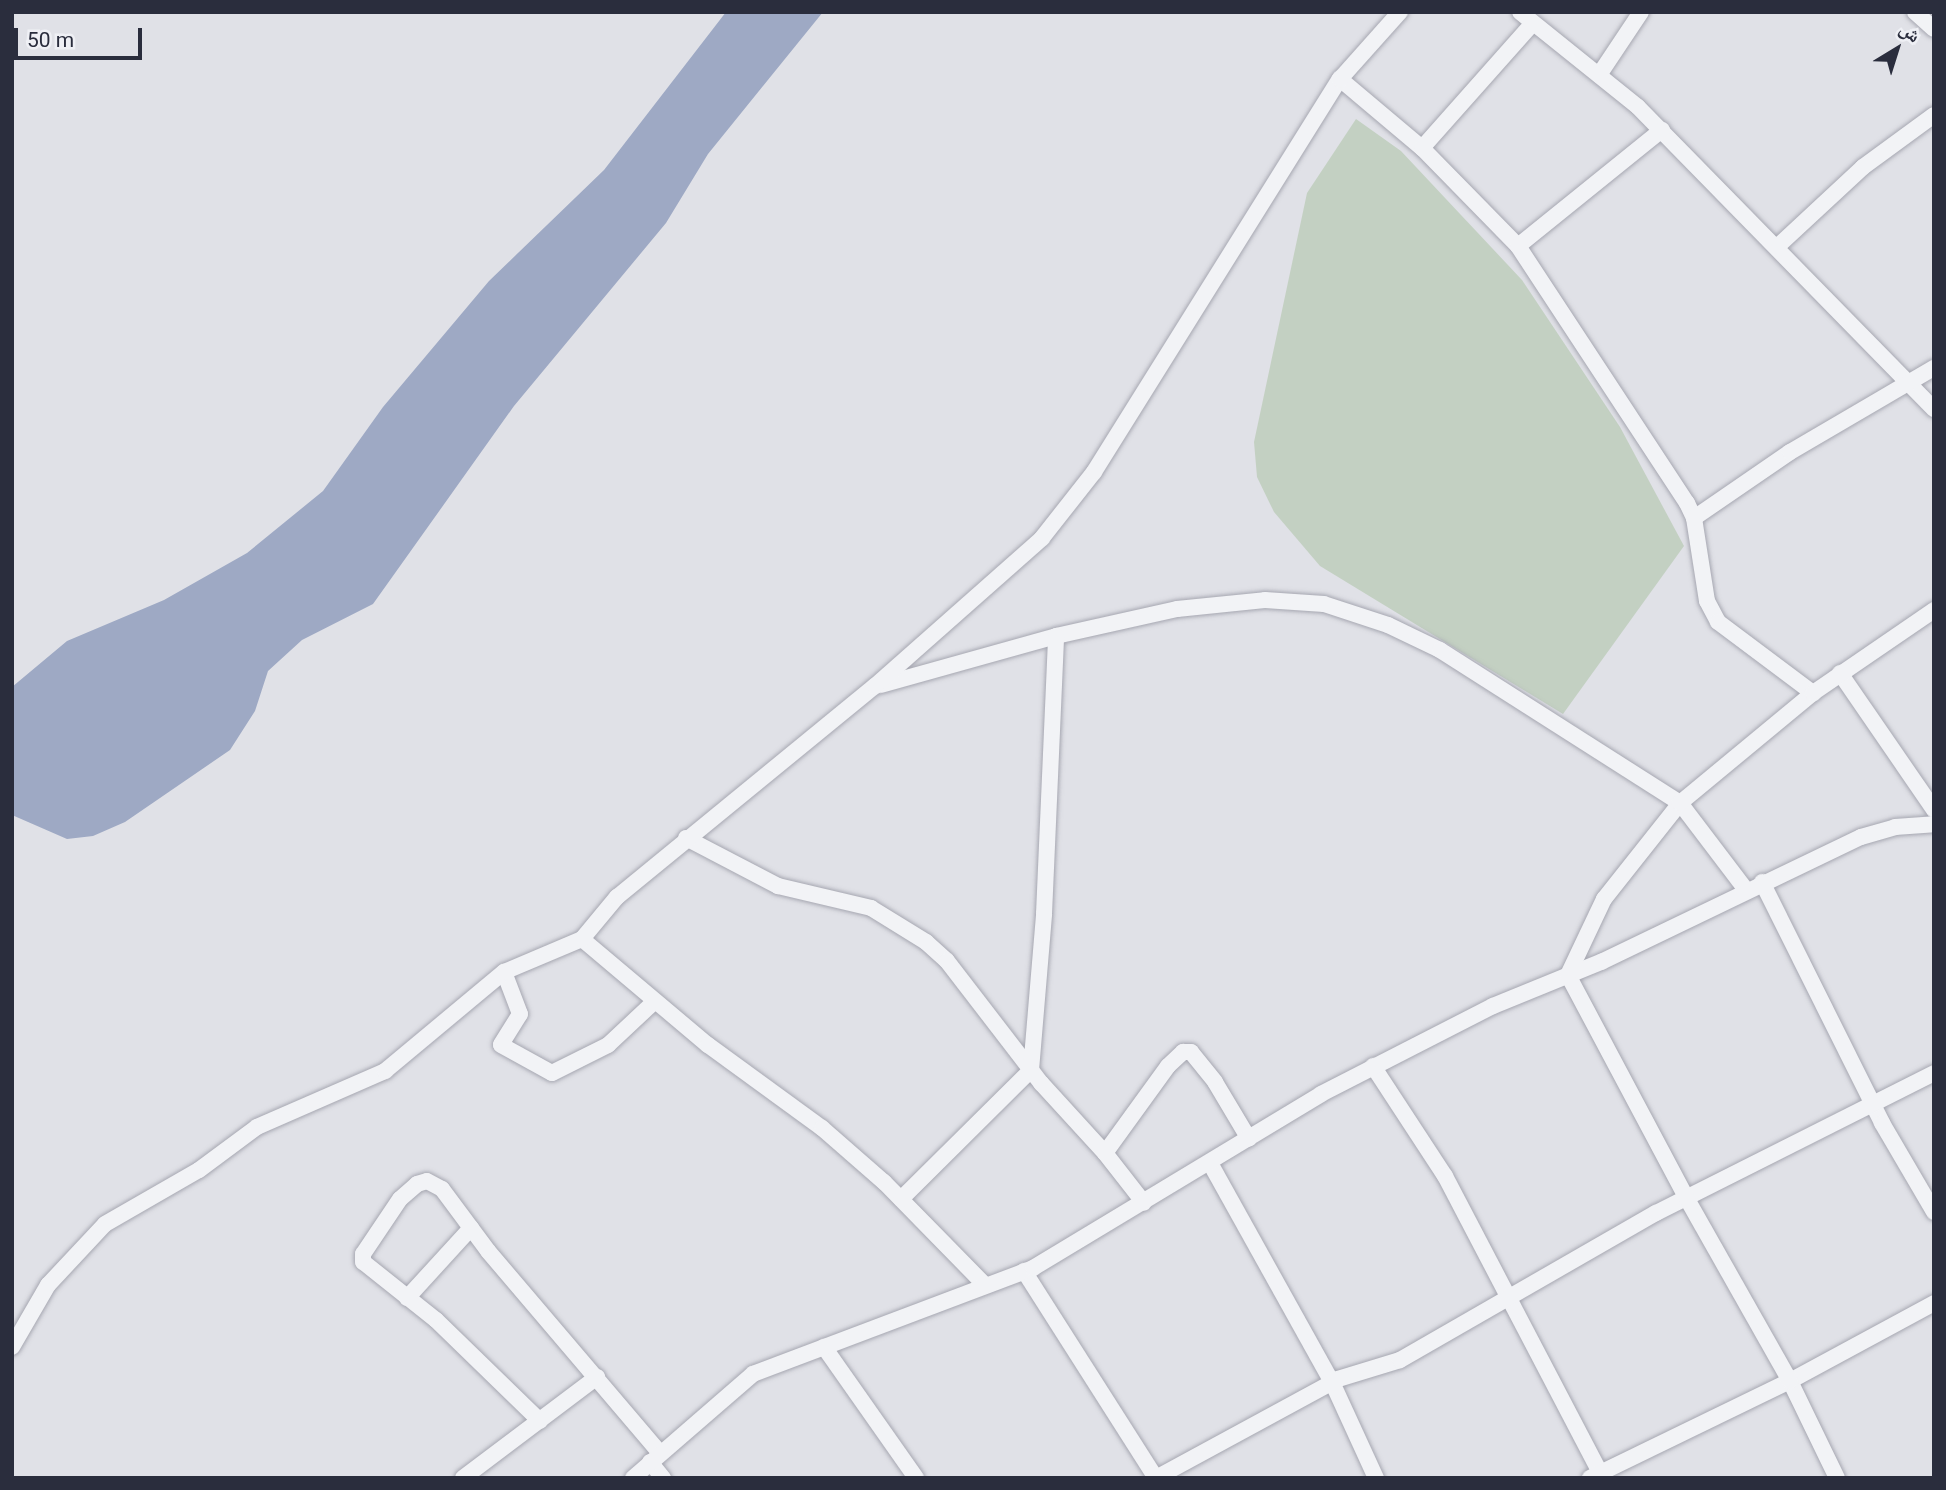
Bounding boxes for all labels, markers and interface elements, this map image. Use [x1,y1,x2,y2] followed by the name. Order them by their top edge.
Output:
[18,14,145,58] scale bar
[1862,14,1932,84] north arrow
[1895,17,1925,47] text: ش
[27,28,74,52] text: 50 m

